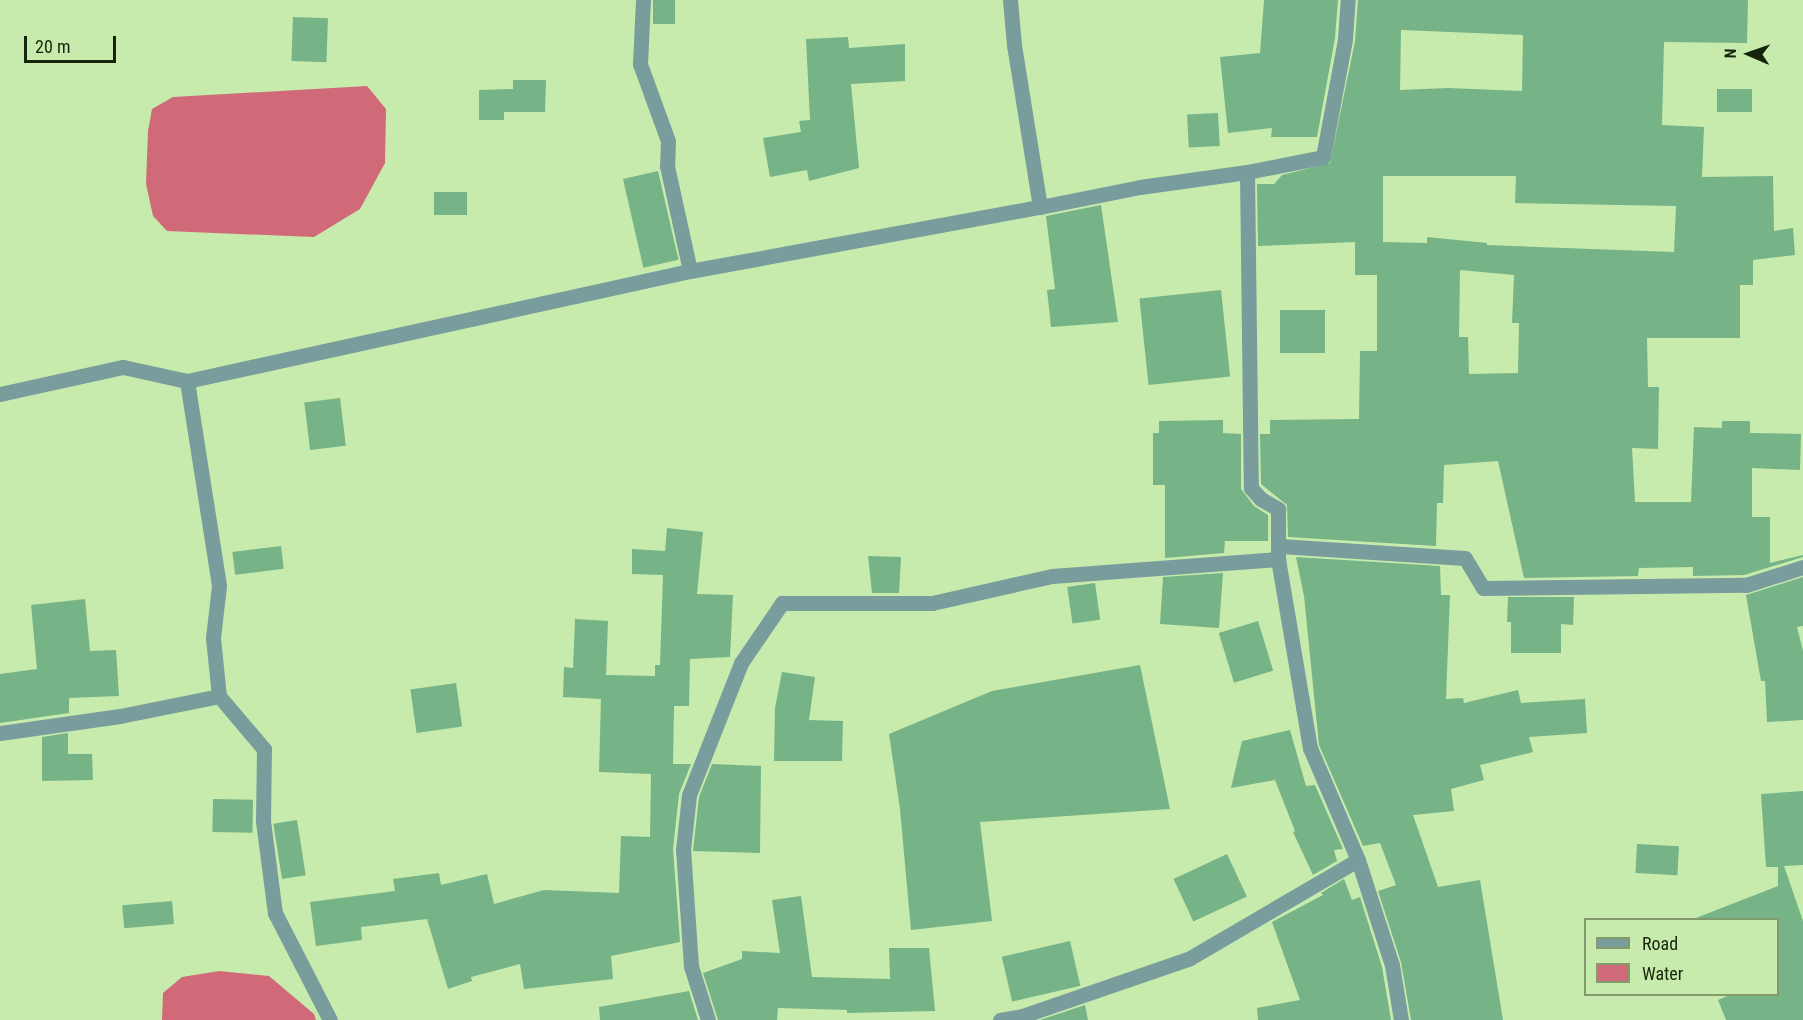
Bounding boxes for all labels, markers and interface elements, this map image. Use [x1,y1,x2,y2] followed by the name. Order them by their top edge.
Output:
[27,24,118,62] scale bar
[1719,24,1779,84] north arrow
[35,36,70,57] text: 20 m
[1721,48,1740,59] text: N
[1584,918,1779,996] legend
[1642,933,1678,954] text: Road
[1642,963,1683,984] text: Water

